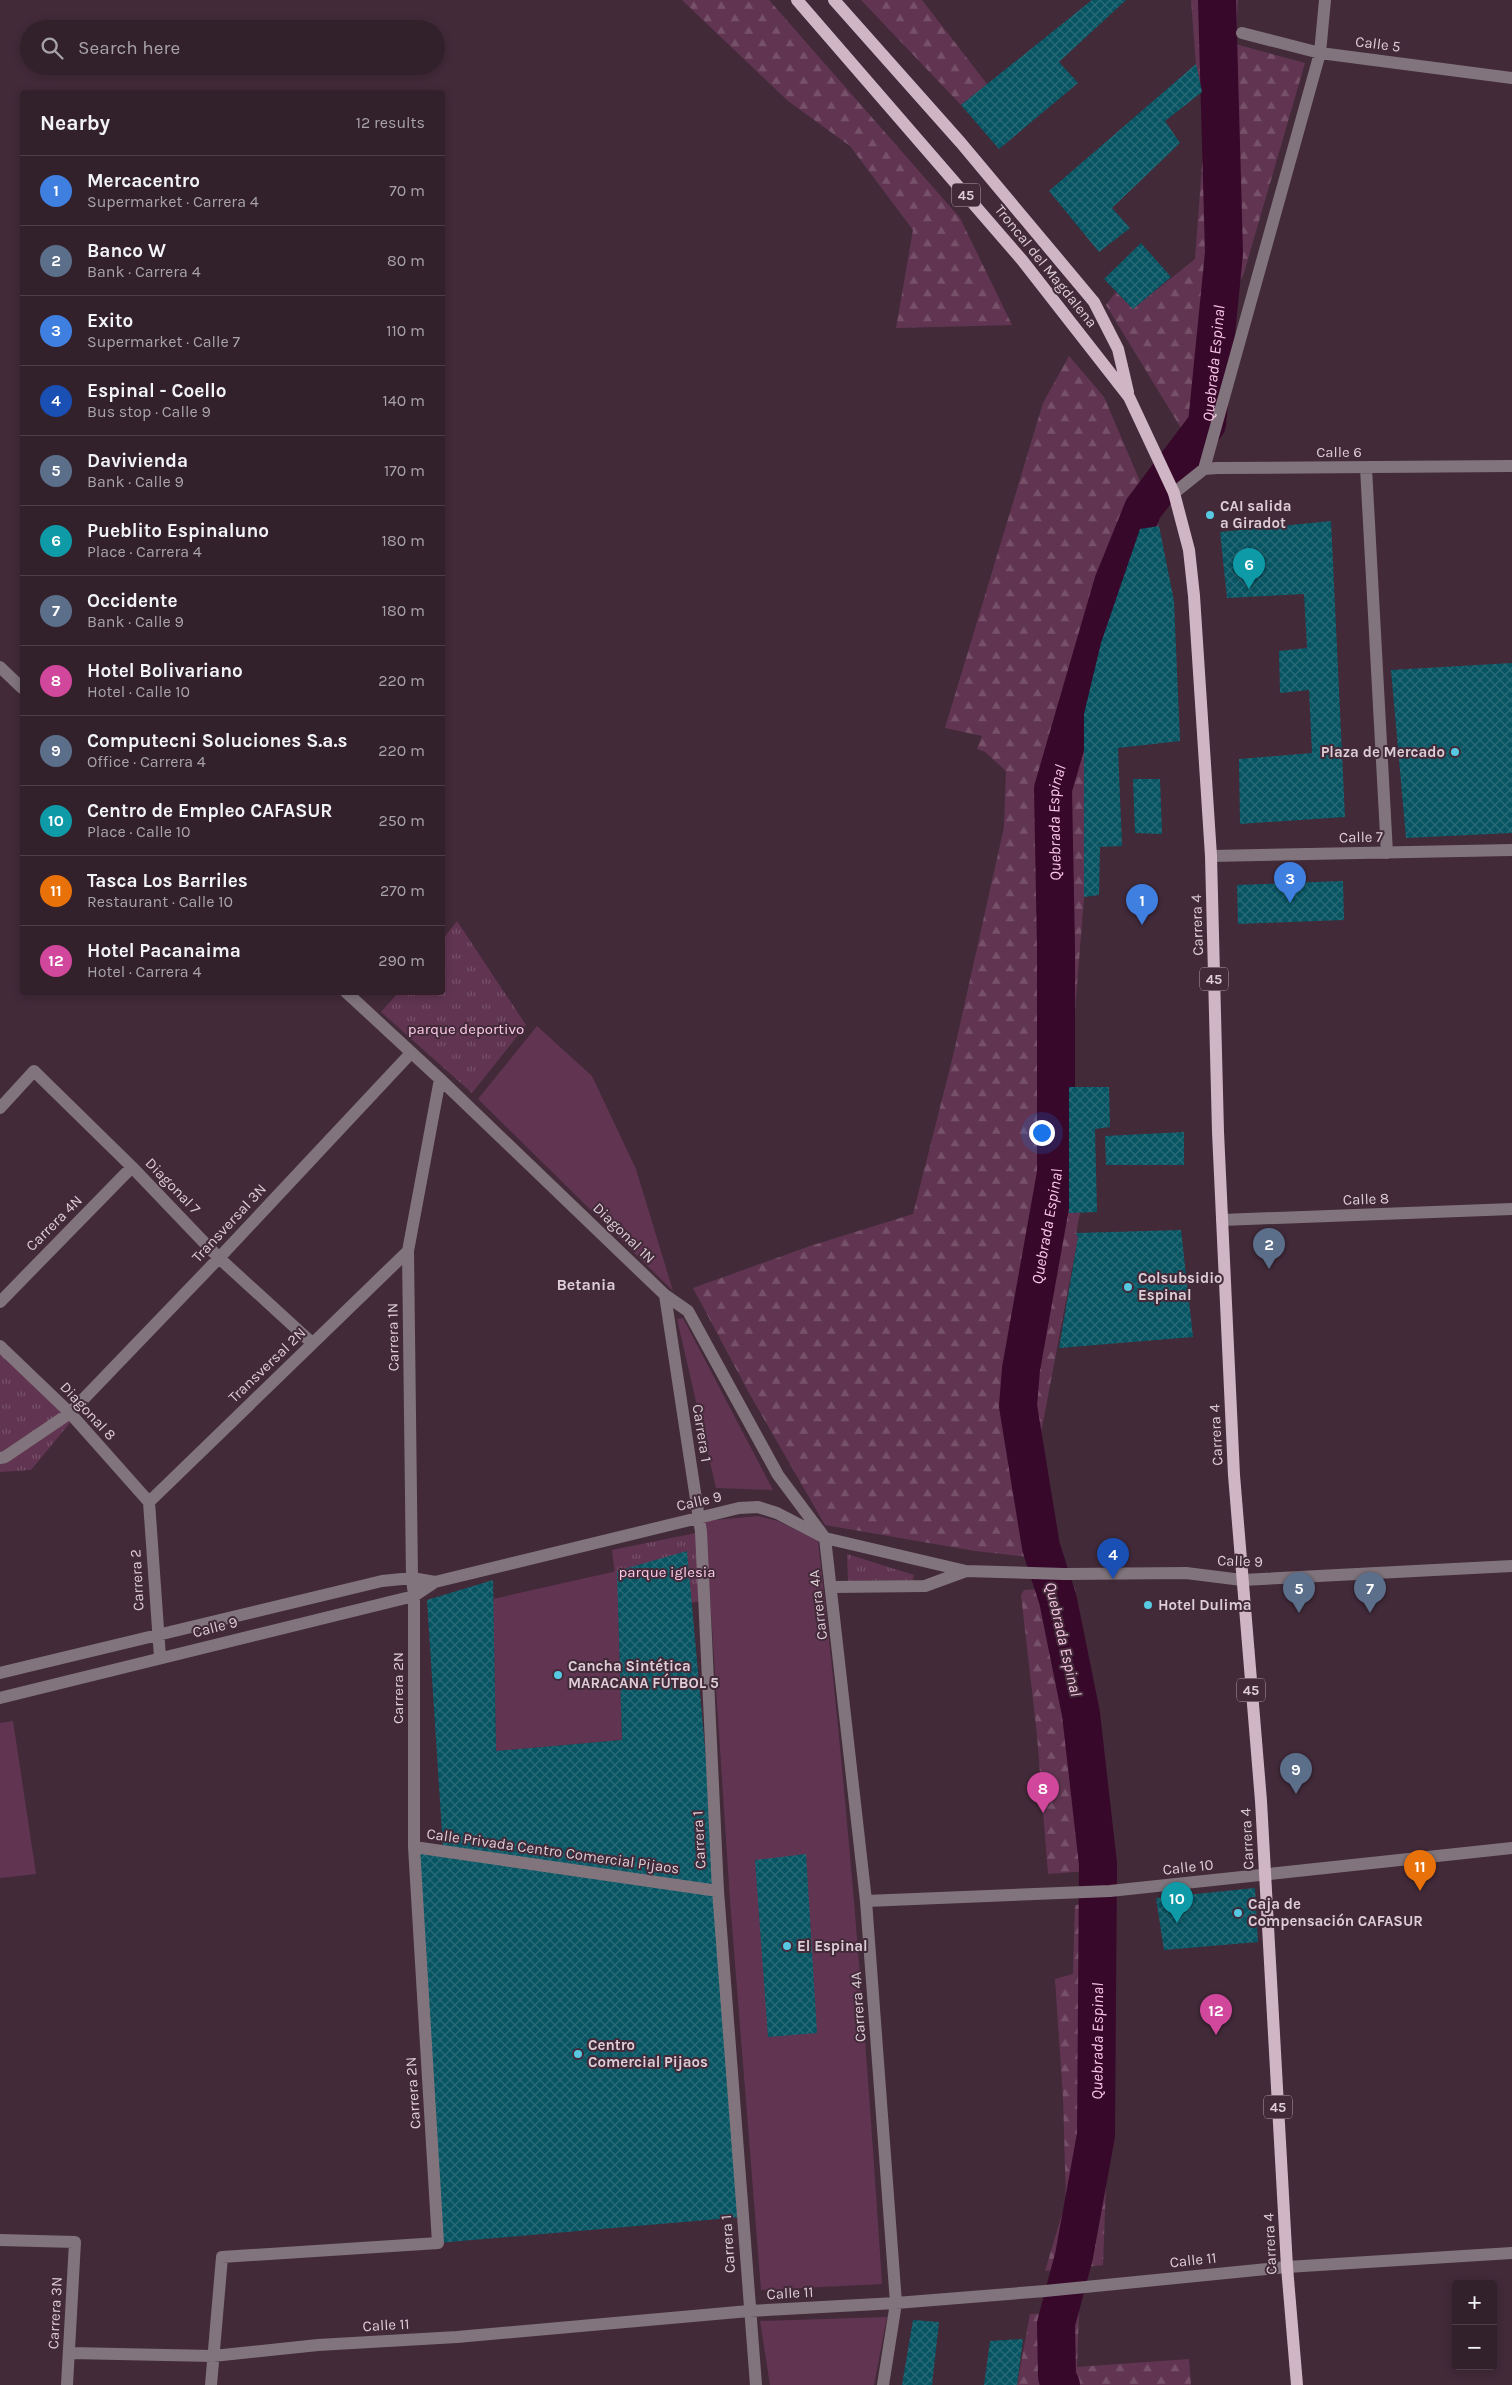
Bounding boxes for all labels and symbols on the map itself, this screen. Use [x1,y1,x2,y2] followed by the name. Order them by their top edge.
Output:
[1354,32,1402,56] street label: Calle 5
[952,184,980,206] road number: 45
[991,201,1101,331] street label: Troncal del Magdalena
[1198,304,1229,423] water label: Quebrada Espinal
[1316,443,1362,461] street label: Calle 6
[1220,497,1291,532] place label: CAI salida a Giradot
[1204,509,1216,521] marker: CAI salida a Giradot
[1233,548,1265,589] pin: 6
[1321,743,1445,761] place label: Plaza de Mercado
[1449,746,1461,758] marker: Plaza de Mercado
[1044,762,1070,881] water label: Quebrada Espinal
[1339,828,1383,846] street label: Calle 7
[1274,862,1306,903] pin: 3
[1126,884,1158,925] pin: 1
[1187,893,1207,956] street label: Carrera 4
[1200,968,1228,991] road number: 45
[408,1020,524,1038] park label: parque deportivo
[1029,1120,1055,1146] your location
[142,1154,204,1218] street label: Diagonal 7
[1027,1169,1066,1286] water label: Quebrada Espinal
[188,1180,270,1266] street label: Transversal 3N
[1343,1189,1389,1209] street label: Calle 8
[22,1191,86,1255] street label: Carrera 4N
[589,1199,659,1267] street label: Diagonal 1N
[1253,1228,1285,1269] pin: 2
[1138,1269,1223,1304] place label: Colsubsidio Espinal
[556,1275,616,1294] district label: Betania
[1122,1281,1134,1293] marker: Colsubsidio Espinal
[383,1303,403,1371] street label: Carrera 1N
[225,1324,309,1406] street label: Transversal 2N
[56,1378,120,1444] street label: Diagonal 8
[689,1403,715,1463] street label: Carrera 1
[1205,1403,1227,1466] street label: Carrera 4
[675,1487,723,1515] street label: Calle 9
[1097,1538,1129,1579] pin: 4
[126,1549,148,1611] street label: Carrera 2
[1217,1551,1263,1571] street label: Calle 9
[618,1563,716,1581] park label: parque iglesia
[805,1569,831,1641] street label: Carrera 4A
[1283,1572,1315,1613] pin: 5
[1354,1572,1386,1613] pin: 7
[1041,1580,1086,1698] water label: Quebrada Espinal
[1158,1596,1252,1614] place label: Hotel Dulima
[1142,1599,1154,1611] marker: Hotel Dulima
[191,1613,239,1641] street label: Calle 9
[389,1652,407,1724] street label: Carrera 2N
[568,1657,719,1692] place label: Cancha Sintética MARACANA FÚTBOL 5
[552,1669,564,1681] marker: Cancha Sintética MARACANA FÚTBOL 5
[1237,1678,1265,1702] road number: 45
[1280,1753,1312,1794] pin: 9
[1027,1772,1059,1813] pin: 8
[1236,1807,1258,1870] street label: Carrera 4
[688,1810,710,1870] street label: Carrera 1
[425,1824,681,1878] street label: Calle Privada Centro Comercial Pijaos
[1404,1850,1436,1891] pin: 11
[1162,1855,1214,1879] street label: Calle 10
[1161,1882,1193,1923] pin: 10
[1248,1895,1423,1930] place label: Caja de Compensación CAFASUR
[1232,1907,1244,1919] marker: Caja de Compensación CAFASUR
[797,1937,868,1955] place label: El Espinal
[781,1940,793,1952] marker: El Espinal
[847,1971,869,2043] street label: Carrera 4A
[1087,1983,1107,2100] water label: Quebrada Espinal
[1200,1994,1232,2035] pin: 12
[588,2036,708,2071] place label: Centro Comercial Pijaos
[572,2048,584,2060] marker: Centro Comercial Pijaos
[402,2056,424,2130] street label: Carrera 2N
[1264,2096,1292,2118] road number: 45
[1259,2212,1281,2275] street label: Carrera 4
[717,2214,739,2274] street label: Carrera 1
[1169,2249,1217,2271] street label: Calle 11
[44,2276,66,2350] street label: Carrera 3N
[766,2283,814,2303] street label: Calle 11
[362,2315,410,2335] street label: Calle 11

